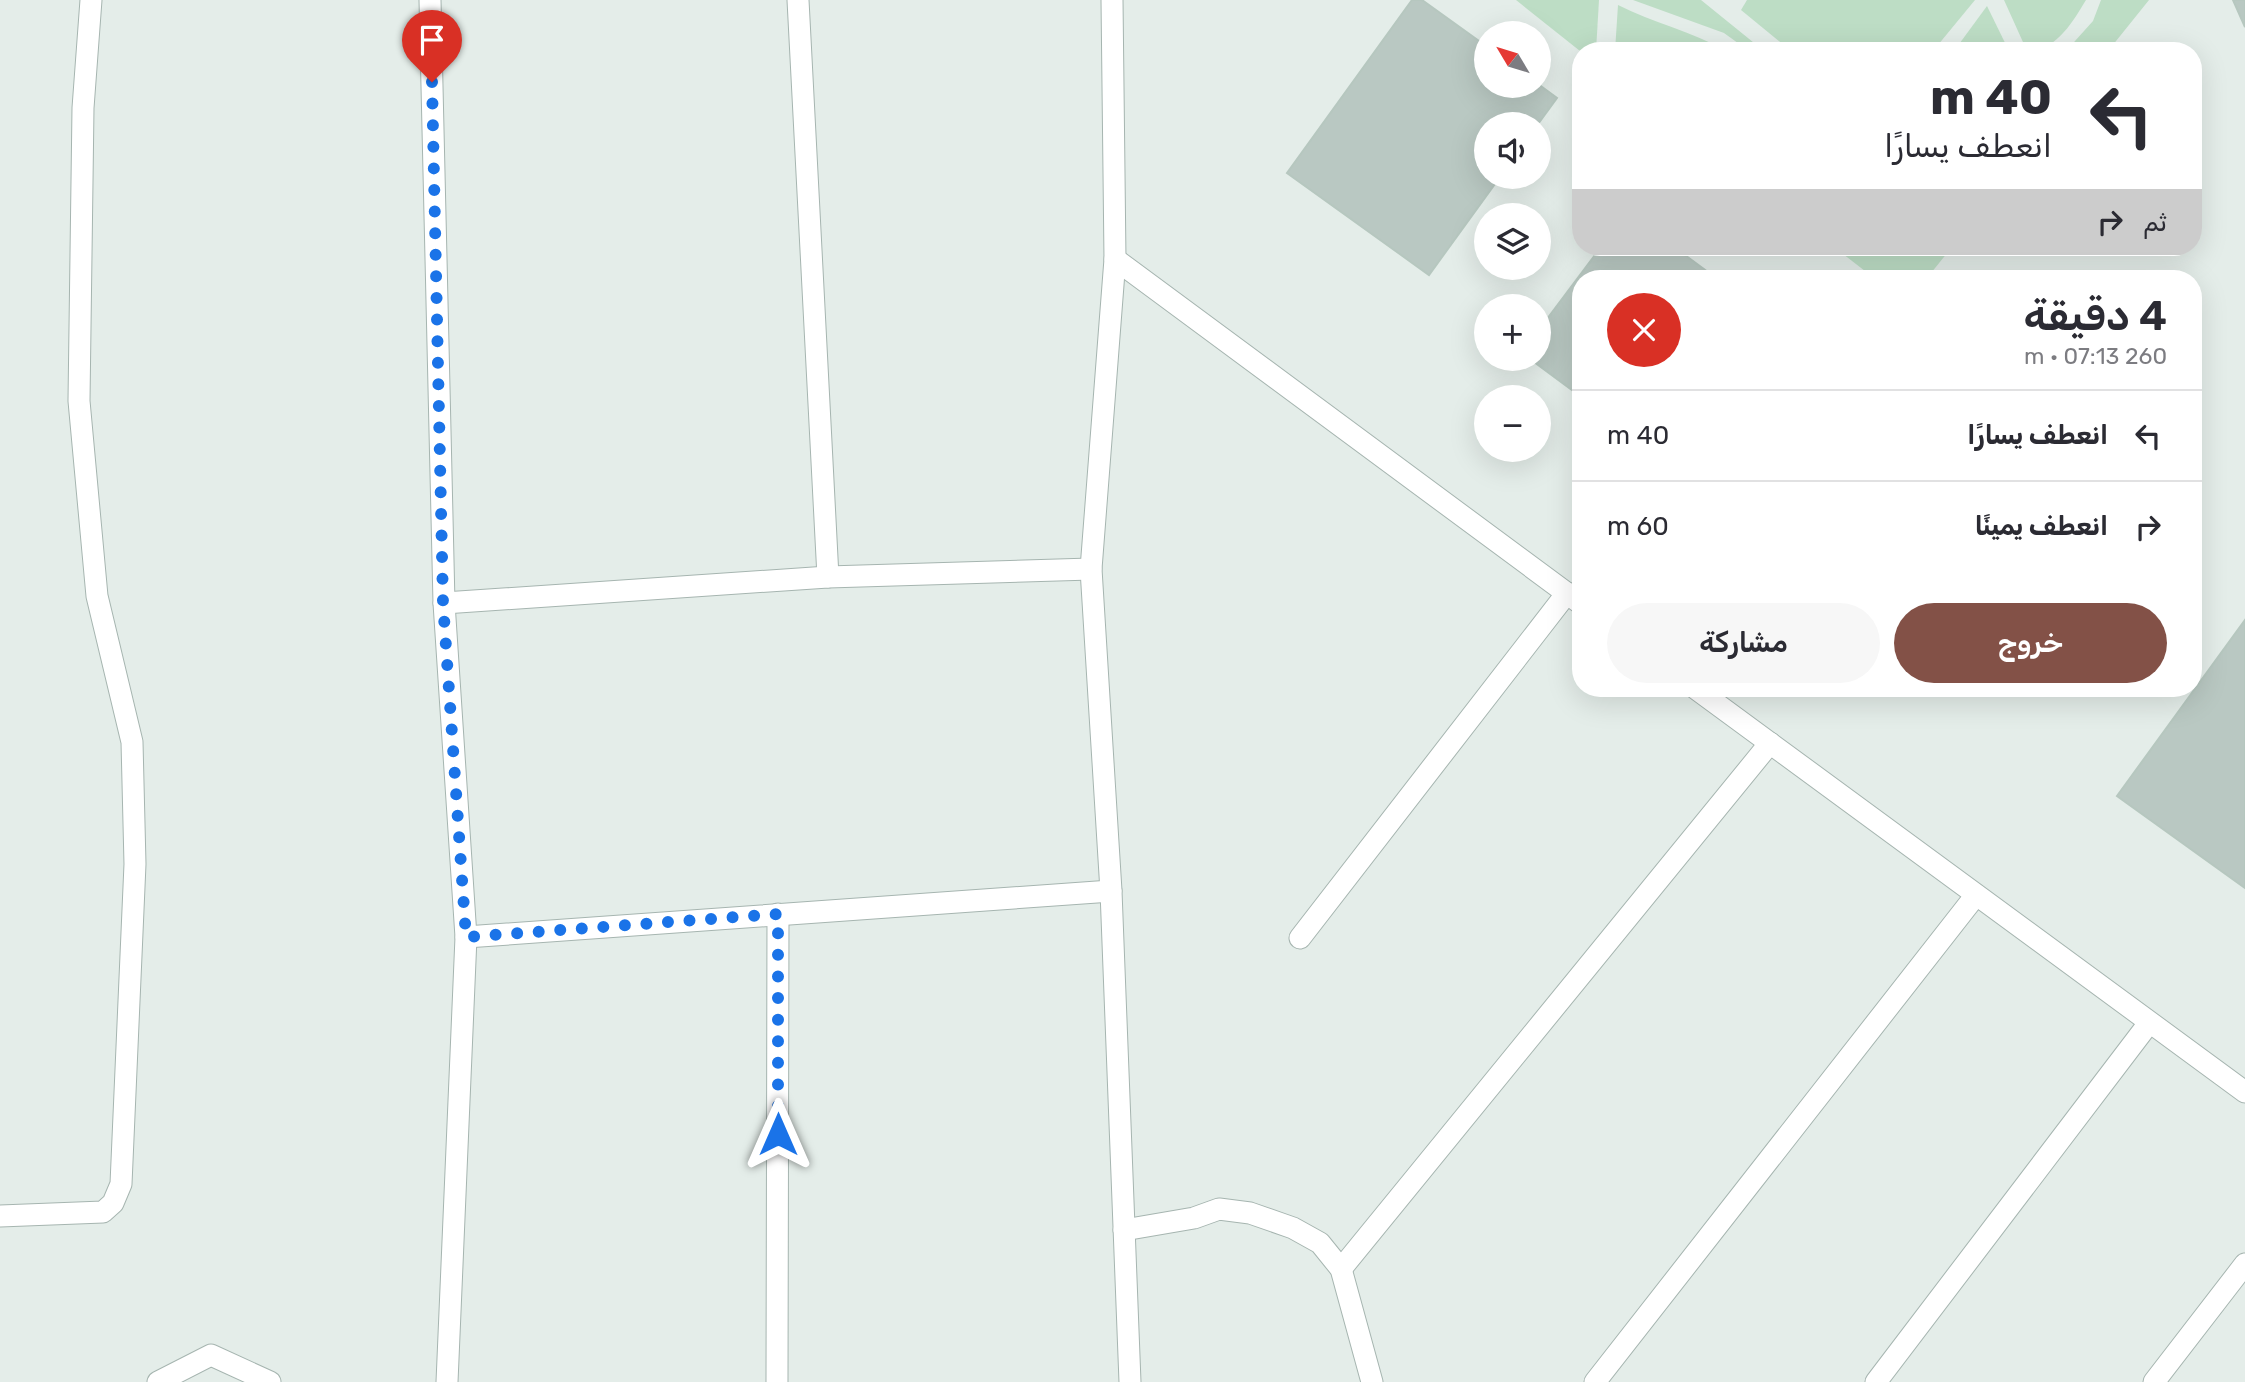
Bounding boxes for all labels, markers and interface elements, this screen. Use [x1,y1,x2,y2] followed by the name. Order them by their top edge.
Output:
[402,10,462,82] pin
[413,21,451,59] icon: arrive
[1474,21,1550,98] north arrow
[1474,21,1551,462] map controls
[1930,68,2052,126] text: 40 m
[2076,70,2167,161] icon: left
[1474,112,1551,189] button: sound
[1884,127,2052,165] text: انعطف يسارًا
[1474,203,1551,280] button: layers
[2091,203,2129,241] icon: right
[2143,207,2167,238] text: ثم
[2023,291,2167,341] text: 4 دقيقة
[1607,293,1681,367] button: close
[1474,294,1551,371] button: +
[2024,342,2167,370] text: 260 m · 07:13
[1474,385,1551,462] button: −
[2129,417,2167,455] icon: left
[1607,420,1669,451] text: 40 m
[1967,420,2108,451] text: انعطف يسارًا
[2129,508,2167,546] icon: right
[1607,511,1669,542] text: 60 m
[1975,511,2108,542] text: انعطف يمينًا
[1607,603,1880,683] button: مشاركة
[1894,603,2167,683] button: خروج
[741,1097,815,1171] position arrow

